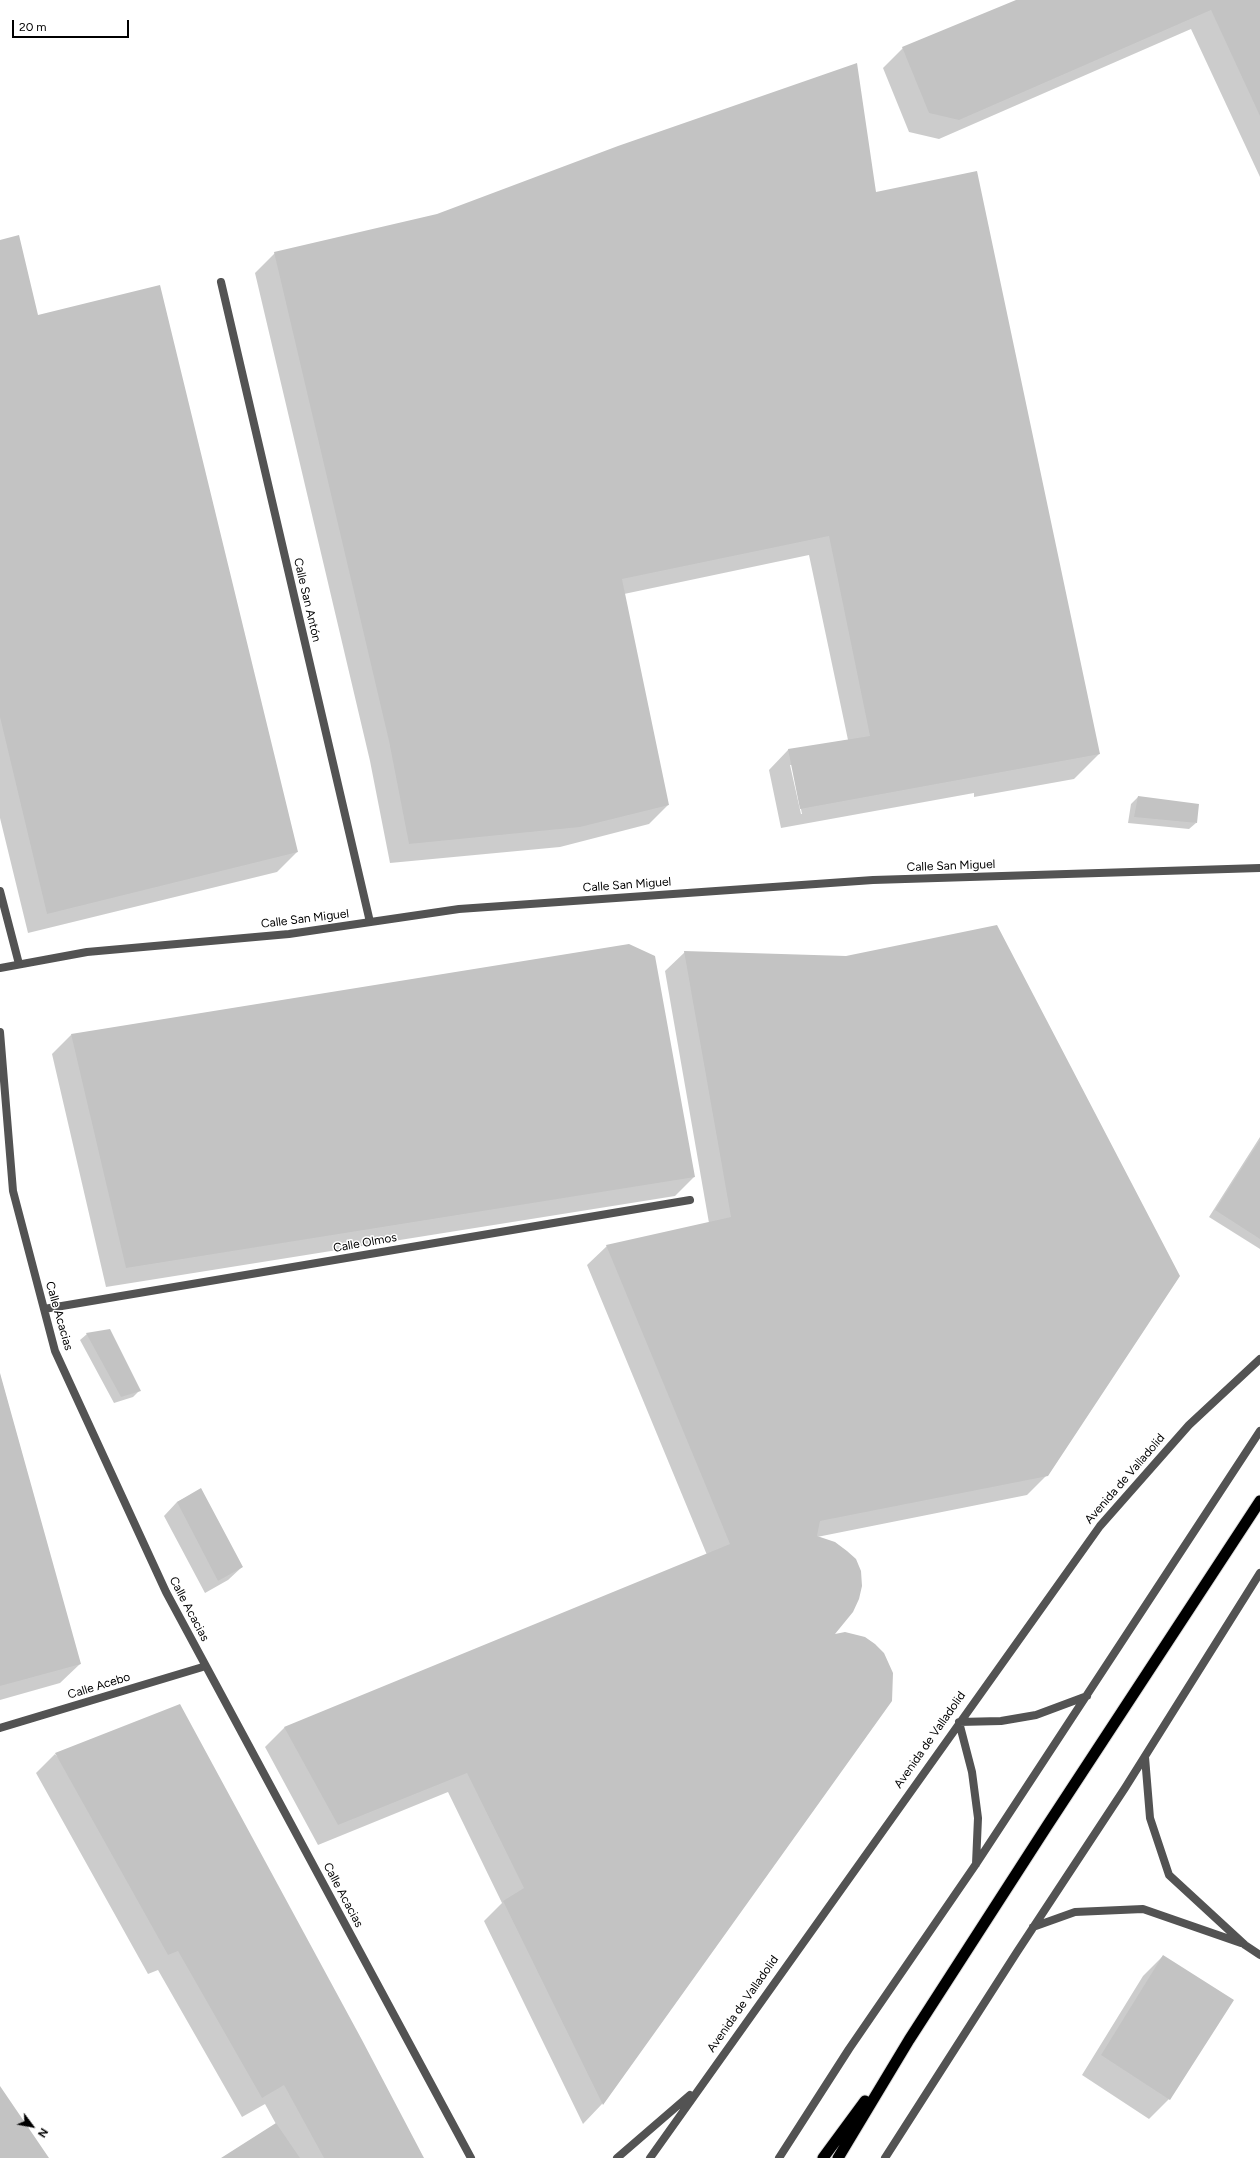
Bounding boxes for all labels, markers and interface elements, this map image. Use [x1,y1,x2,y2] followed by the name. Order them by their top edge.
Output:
[14,12,131,38] scale bar
[19,20,47,34] text: 20 m
[290,557,324,643] street label: Calle San Antón
[906,857,996,875] street label: Calle San Miguel
[582,875,672,895] street label: Calle San Miguel
[260,906,350,932] street label: Calle San Miguel
[332,1230,398,1256] street label: Calle Olmos
[42,1280,76,1352] street label: Calle Acacias
[1082,1431,1168,1527] street label: Avenida de Valladolid
[166,1574,212,1644] street label: Calle Acacias
[66,1670,132,1702] street label: Calle Acebo
[891,1689,969,1791] street label: Avenida de Valladolid
[320,1860,366,1930] street label: Calle Acacias
[704,1953,782,2055] street label: Avenida de Valladolid
[12,2106,52,2146] north arrow
[35,2126,50,2140] text: N

